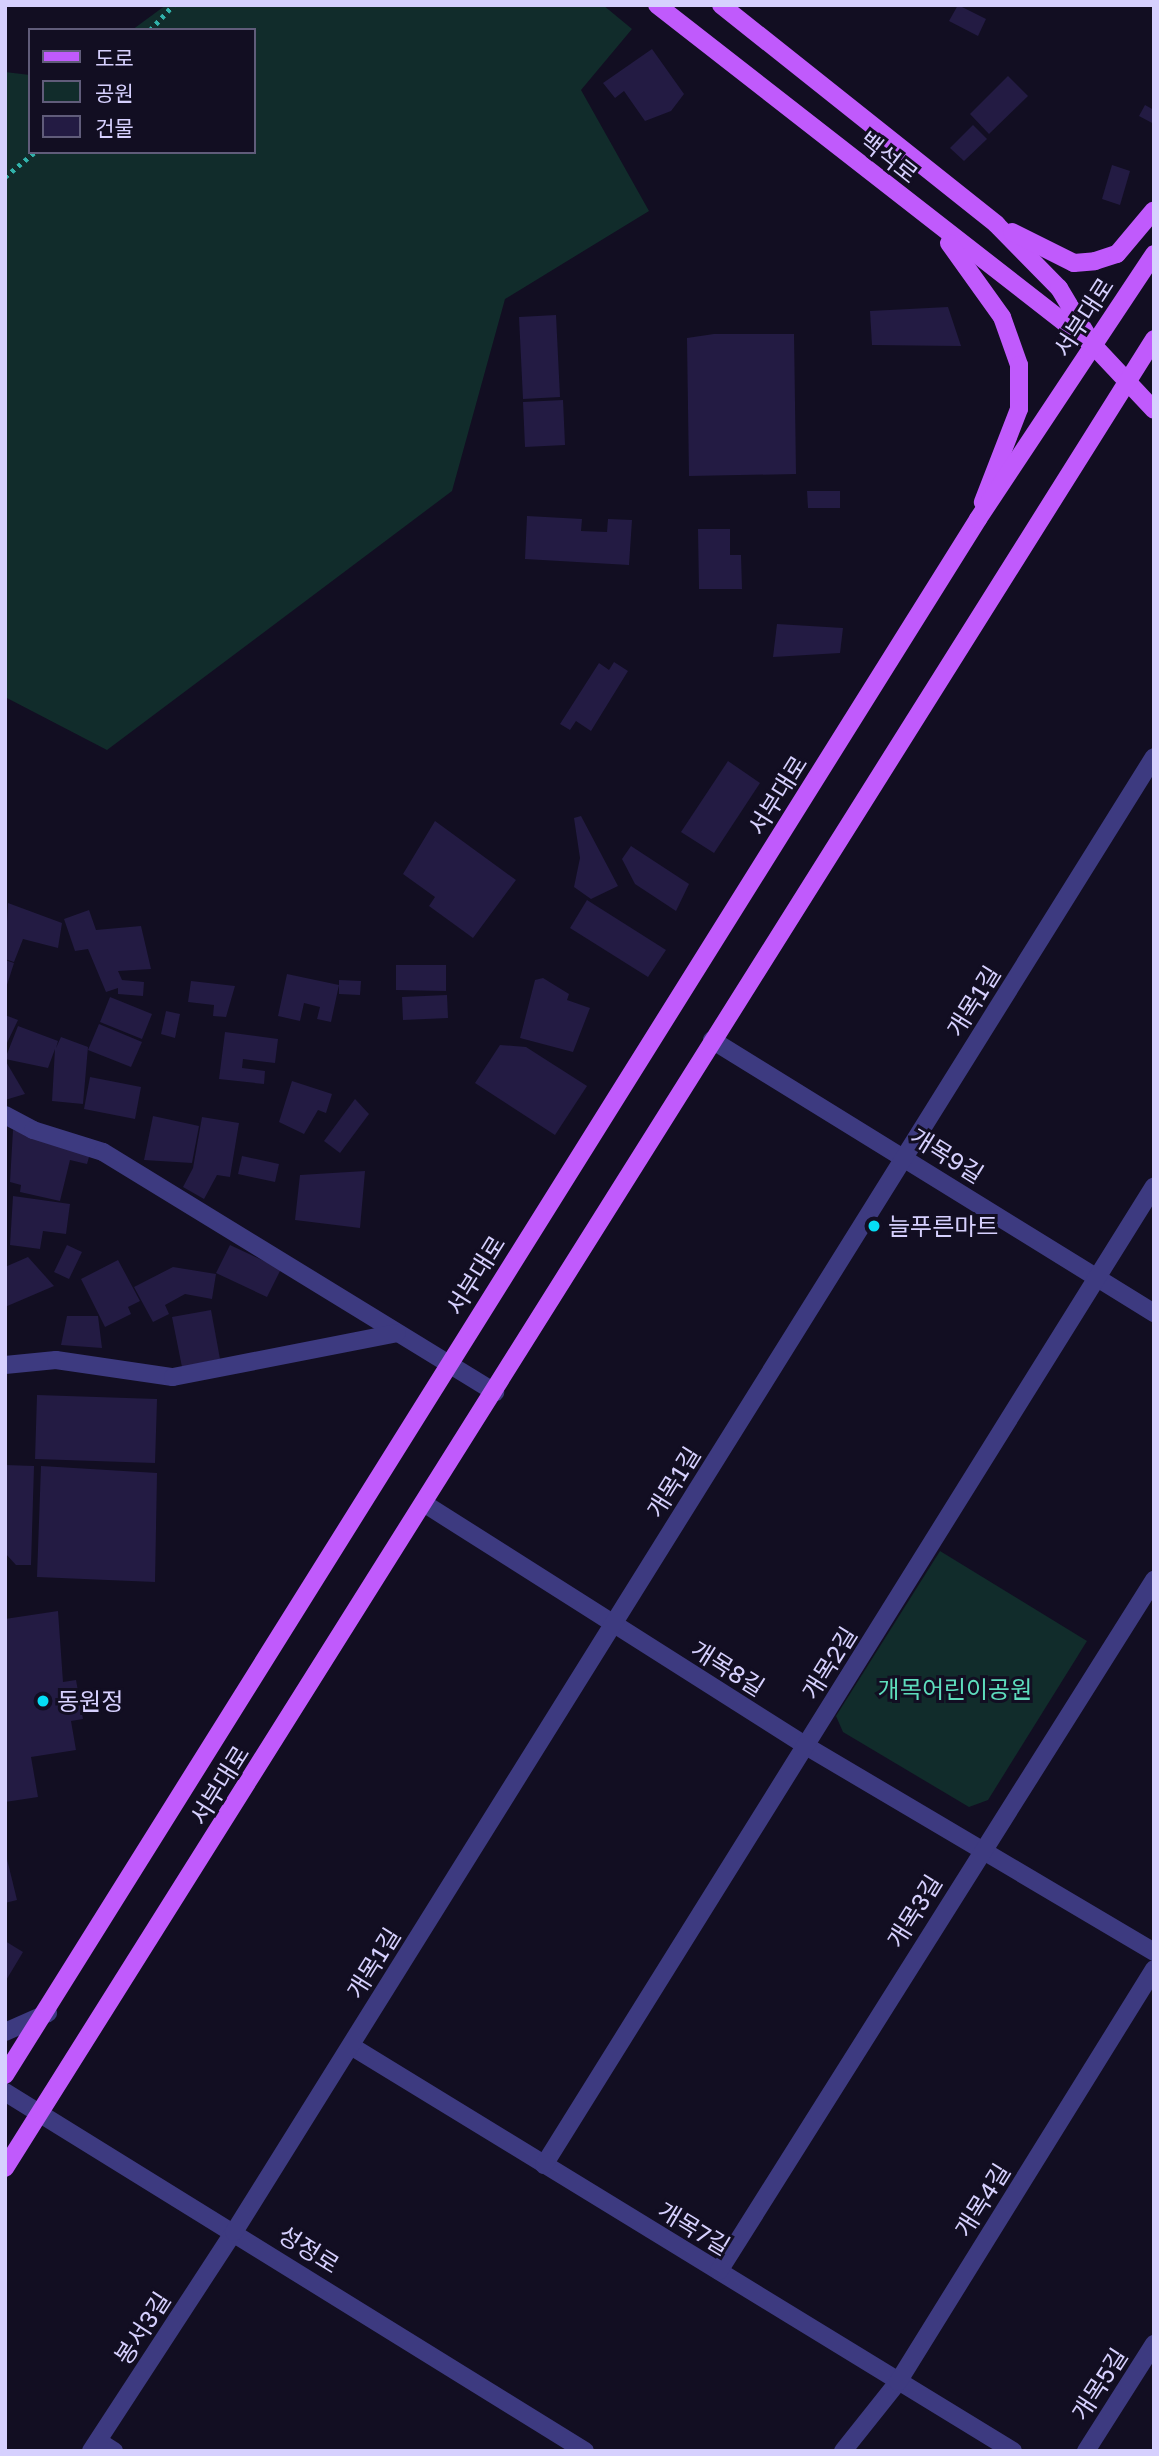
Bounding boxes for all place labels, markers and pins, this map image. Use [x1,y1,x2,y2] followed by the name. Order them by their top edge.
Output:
[888,1212,998,1240] place label: 늘푸른마트
[866,1218,882,1234] marker: 늘푸른마트
[57,1687,123,1715] place label: 동원정
[35,1693,51,1709] marker: 동원정

